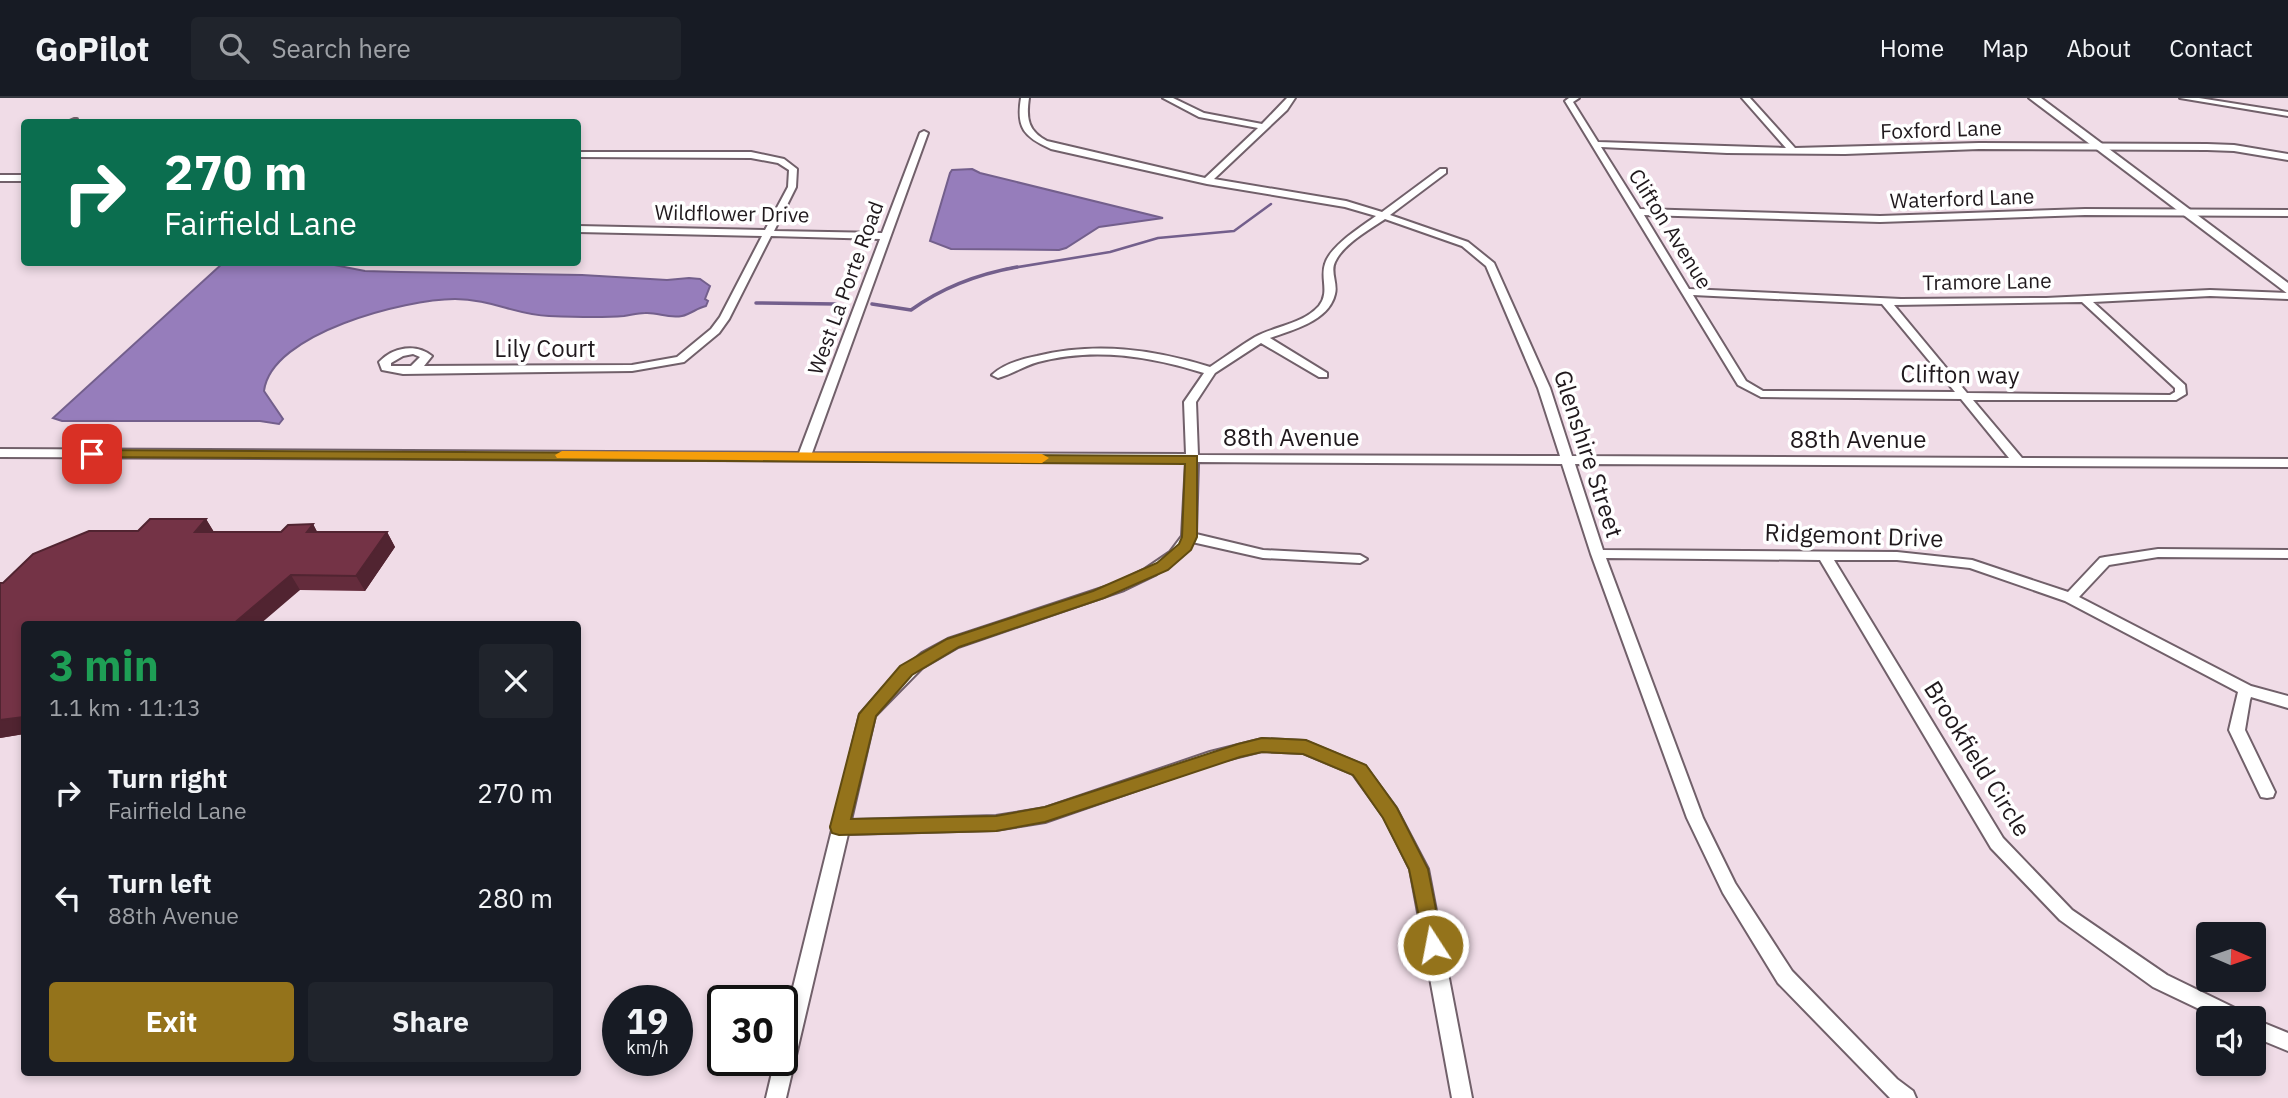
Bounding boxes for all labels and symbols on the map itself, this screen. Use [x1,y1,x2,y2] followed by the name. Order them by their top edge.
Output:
[1880,113,2002,145] street label: Foxford Lane
[1623,163,1719,294] street label: Clifton Avenue
[1889,181,2035,215] street label: Waterford Lane
[801,197,889,378] street label: West La Porte Road
[654,198,810,228] street label: Wildflower Drive
[1922,266,2052,296] street label: Tramore Lane
[494,332,596,364] street label: Lily Court
[1900,357,2020,391] street label: Clifton way
[1547,366,1631,542] street label: Glenshire Street
[1223,421,1359,453] street label: 88th Avenue
[1790,423,1926,455] street label: 88th Avenue
[62,424,122,484] pin
[1764,516,1944,554] street label: Ridgemont Drive
[1917,674,2039,842] street label: Brookfield Circle
[1396,908,1470,982] position arrow
[2196,922,2266,992] north arrow
[707,985,798,1076] speed limit sign: 30

